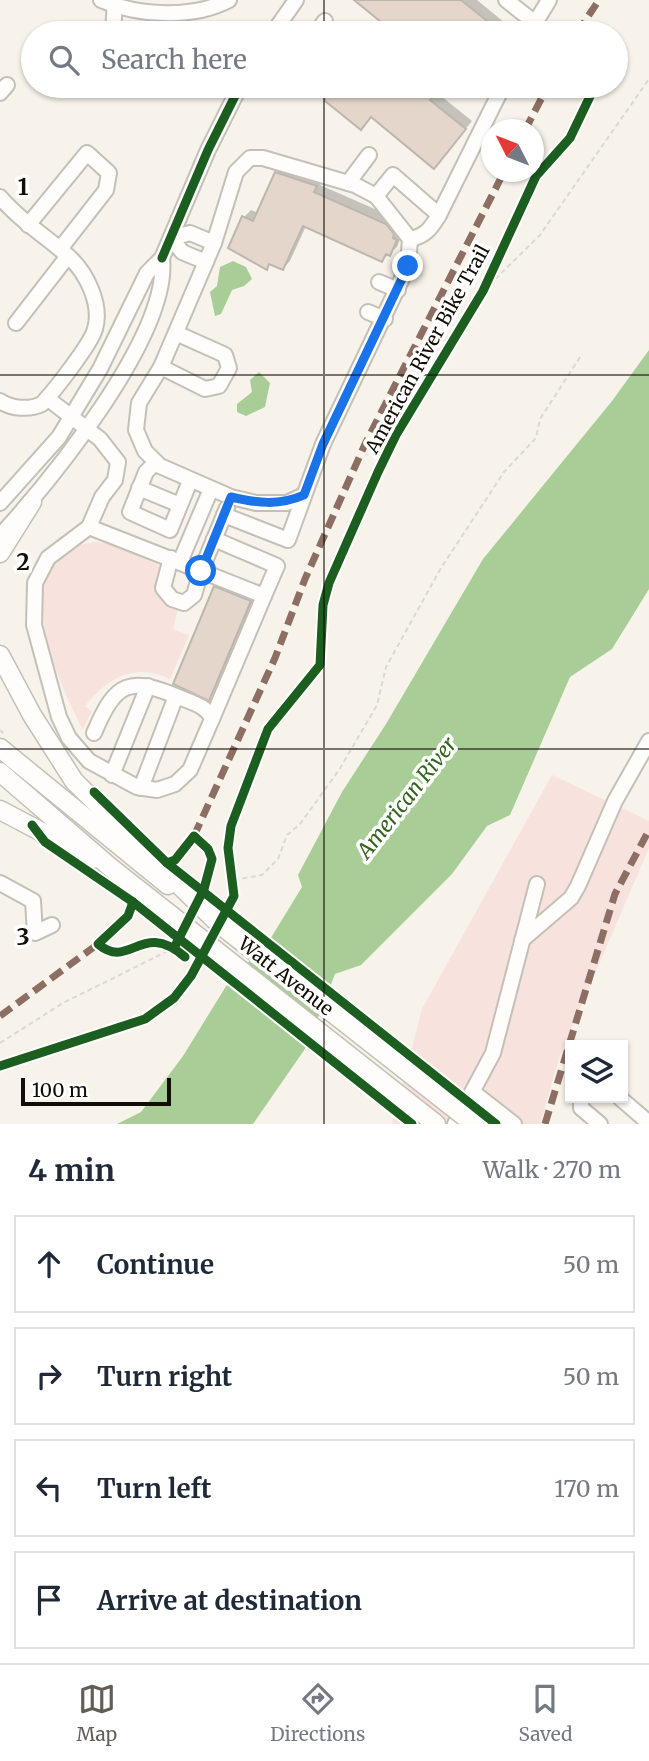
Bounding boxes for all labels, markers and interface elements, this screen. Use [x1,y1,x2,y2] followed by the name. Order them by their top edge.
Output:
[21,21,628,98] search box
[45,41,83,79] icon: search
[101,43,247,76] text: Search here
[481,119,544,182] north arrow
[18,172,29,201] text: 1
[359,240,494,458] street label: American River Bike Trail
[392,250,423,281] route end
[16,547,30,576] text: 2
[185,555,216,586] route start
[350,731,463,865] water label: American River
[16,922,30,951] text: 3
[233,931,338,1021] street label: Watt Avenue
[565,1040,628,1103] map controls
[565,1040,628,1103] button: layers
[21,1075,172,1107] scale bar
[32,1078,88,1102] text: 100 m
[28,1151,115,1189] text: 4 min
[483,1155,621,1184] text: Walk · 270 m
[30,1245,68,1283] icon: ahead
[97,1248,214,1281] text: Continue
[563,1250,619,1279] text: 50 m
[30,1357,68,1395] icon: right
[97,1360,232,1393] text: Turn right
[563,1362,619,1391] text: 50 m
[30,1469,68,1507] icon: left
[97,1472,211,1505] text: Turn left
[554,1474,619,1503] text: 170 m
[30,1581,68,1619] icon: arrive
[97,1584,362,1617] text: Arrive at destination
[77,1680,117,1746] tab: Map
[270,1680,365,1746] tab: Directions
[519,1680,572,1746] tab: Saved

